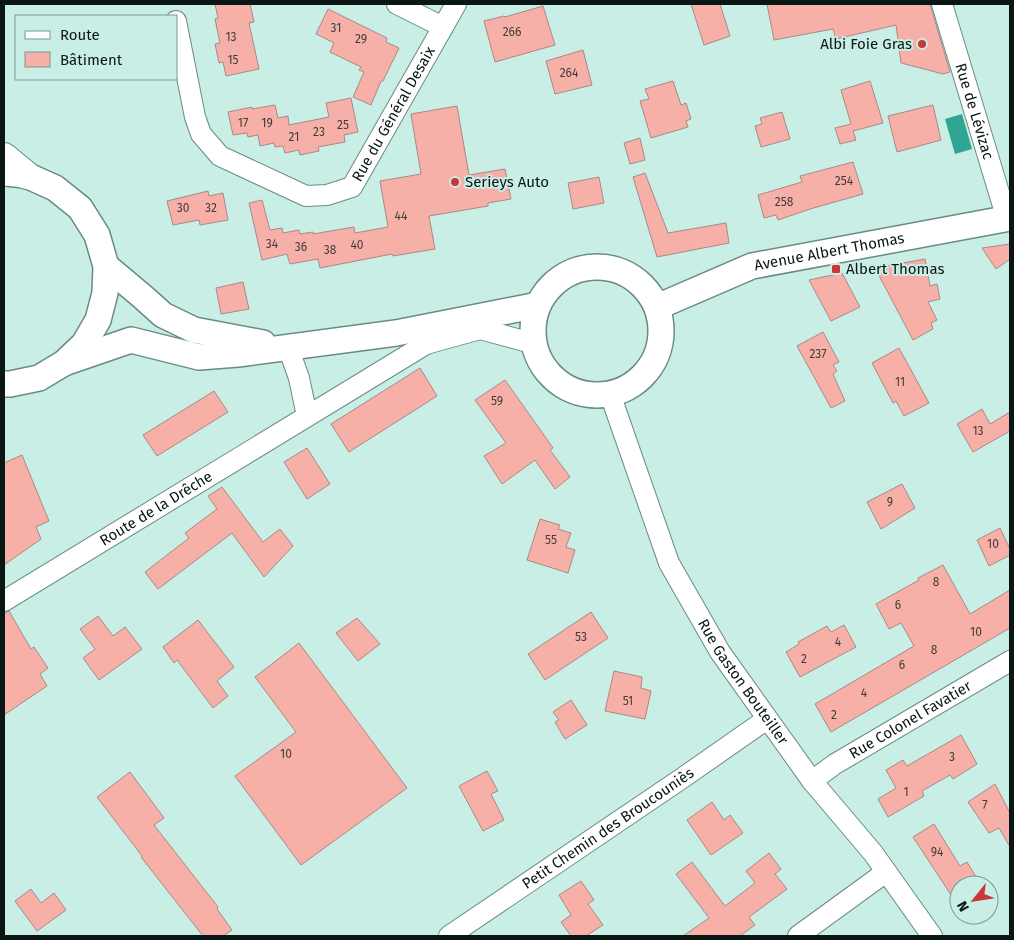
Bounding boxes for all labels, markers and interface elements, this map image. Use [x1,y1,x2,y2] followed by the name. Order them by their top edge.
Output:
[15,15,178,80] legend
[331,21,341,35] house number: 31
[503,25,521,39] house number: 266
[60,26,100,44] text: Route
[225,30,237,44] house number: 13
[355,32,367,46] house number: 29
[820,35,912,53] place label: Albi Foie Gras
[916,38,928,50] marker: Albi Foie Gras
[348,43,439,185] street label: Rue du Général Desaix
[60,51,123,69] text: Bâtiment
[227,53,239,67] house number: 15
[951,61,997,162] street label: Rue de Lévizac
[560,66,579,80] house number: 264
[238,116,248,130] house number: 17
[261,116,273,130] house number: 19
[337,118,349,132] house number: 25
[313,125,325,139] house number: 23
[289,130,299,144] house number: 21
[465,173,549,191] place label: Serieys Auto
[835,174,854,188] house number: 254
[449,176,461,188] marker: Serieys Auto
[775,195,794,209] house number: 258
[177,201,190,215] house number: 30
[205,201,217,215] house number: 32
[395,209,408,223] house number: 44
[754,229,906,275] street label: Avenue Albert Thomas
[266,237,279,251] house number: 34
[350,238,364,252] house number: 40
[295,240,307,254] house number: 36
[324,243,337,257] house number: 38
[846,260,944,278] place label: Albert Thomas
[830,263,842,275] marker: Albert Thomas
[809,347,827,361] house number: 237
[895,375,905,389] house number: 11
[491,394,503,408] house number: 59
[972,424,984,438] house number: 13
[96,467,216,550] street label: Route de la Drêche
[887,495,893,509] house number: 9
[545,533,557,547] house number: 55
[987,537,999,551] house number: 10
[933,575,940,589] house number: 8
[895,598,901,612] house number: 6
[694,616,792,748] street label: Rue Gaston Bouteiller
[970,625,982,639] house number: 10
[575,630,587,644] house number: 53
[835,635,842,649] house number: 4
[931,643,938,657] house number: 8
[801,652,807,666] house number: 2
[899,658,905,672] house number: 6
[846,677,975,763] street label: Rue Colonel Favatier
[861,686,868,700] house number: 4
[623,694,633,708] house number: 51
[831,708,837,722] house number: 2
[280,747,292,761] house number: 10
[949,750,955,764] house number: 3
[519,764,697,893] street label: Petit Chemin des Broucouniès
[903,785,909,799] house number: 1
[982,798,988,812] house number: 7
[931,845,944,859] house number: 94
[949,875,999,925] north arrow
[953,898,973,915] text: N

